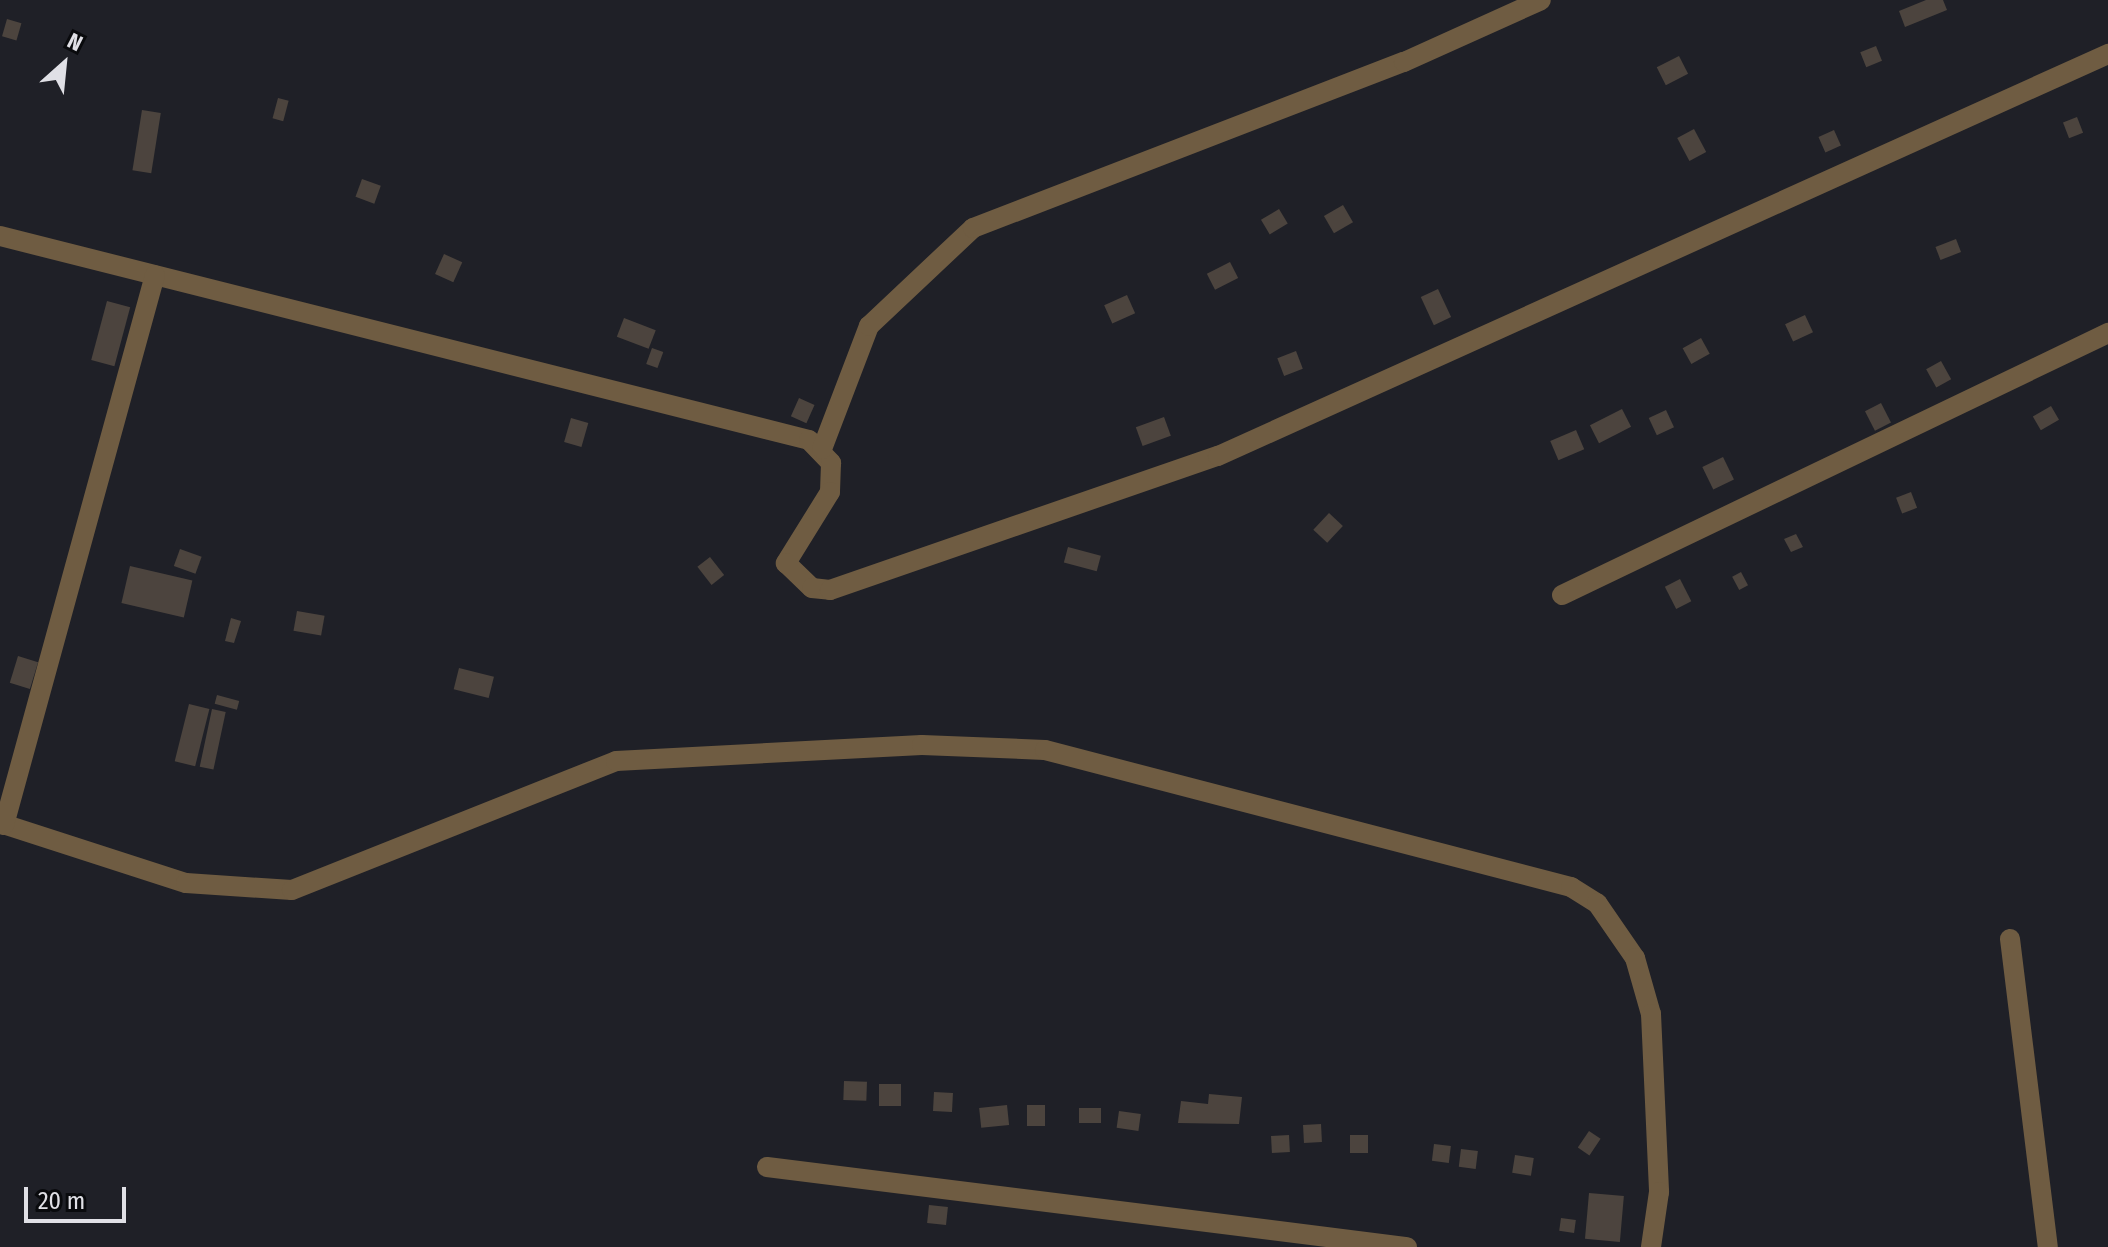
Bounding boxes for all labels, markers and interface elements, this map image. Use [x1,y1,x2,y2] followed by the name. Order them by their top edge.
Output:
[24,24,104,104] north arrow
[63,27,87,57] text: N
[28,1171,130,1221] scale bar
[38,1187,85,1215] text: 20 m

